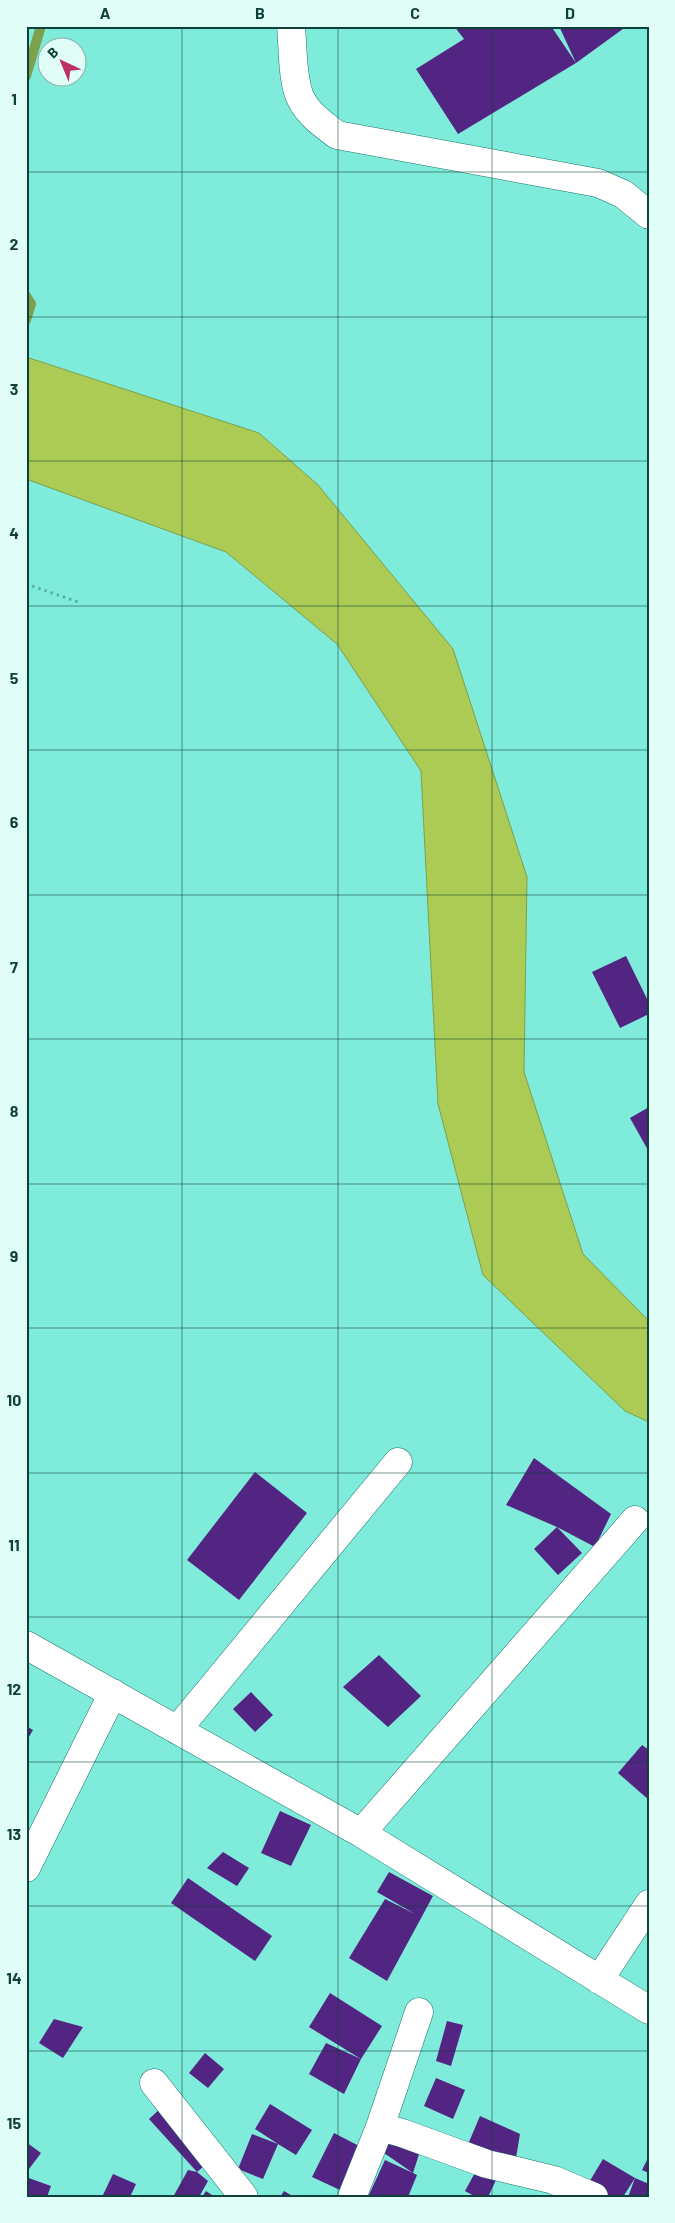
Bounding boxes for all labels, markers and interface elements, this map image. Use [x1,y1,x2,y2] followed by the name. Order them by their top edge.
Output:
[100,3,111,22] text: A
[255,3,265,22] text: B
[410,3,420,22] text: C
[565,3,575,22] text: D
[38,38,88,88] north arrow
[44,43,62,61] text: B
[11,89,17,108] text: 1
[10,234,19,253] text: 2
[10,379,18,398] text: 3
[9,523,19,542] text: 4
[10,668,19,687] text: 5
[10,812,19,831] text: 6
[10,957,18,976] text: 7
[10,1101,19,1120] text: 8
[10,1246,18,1265] text: 9
[7,1390,21,1409] text: 10
[8,1535,20,1554] text: 11
[7,1679,21,1698] text: 12
[7,1824,21,1843] text: 13
[6,1968,22,1987] text: 14
[7,2113,22,2132] text: 15

